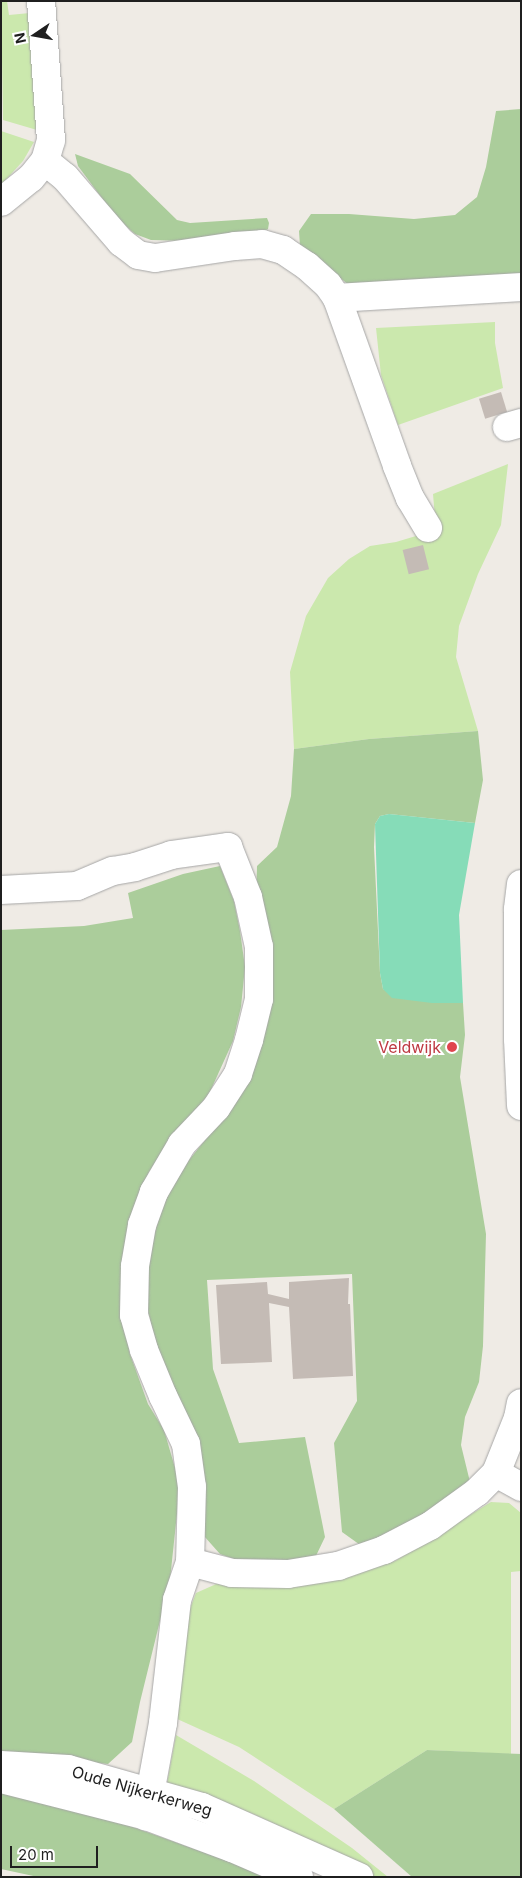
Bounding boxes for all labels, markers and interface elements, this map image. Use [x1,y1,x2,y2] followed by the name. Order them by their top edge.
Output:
[10,10,60,60] north arrow
[10,31,29,45] text: N
[378,1037,441,1057] place label: Veldwijk
[445,1040,459,1054] marker: Veldwijk
[70,1762,214,1820] street label: Oude Nijkerkerweg
[12,1836,100,1868] scale bar
[18,1845,54,1864] text: 20 m

